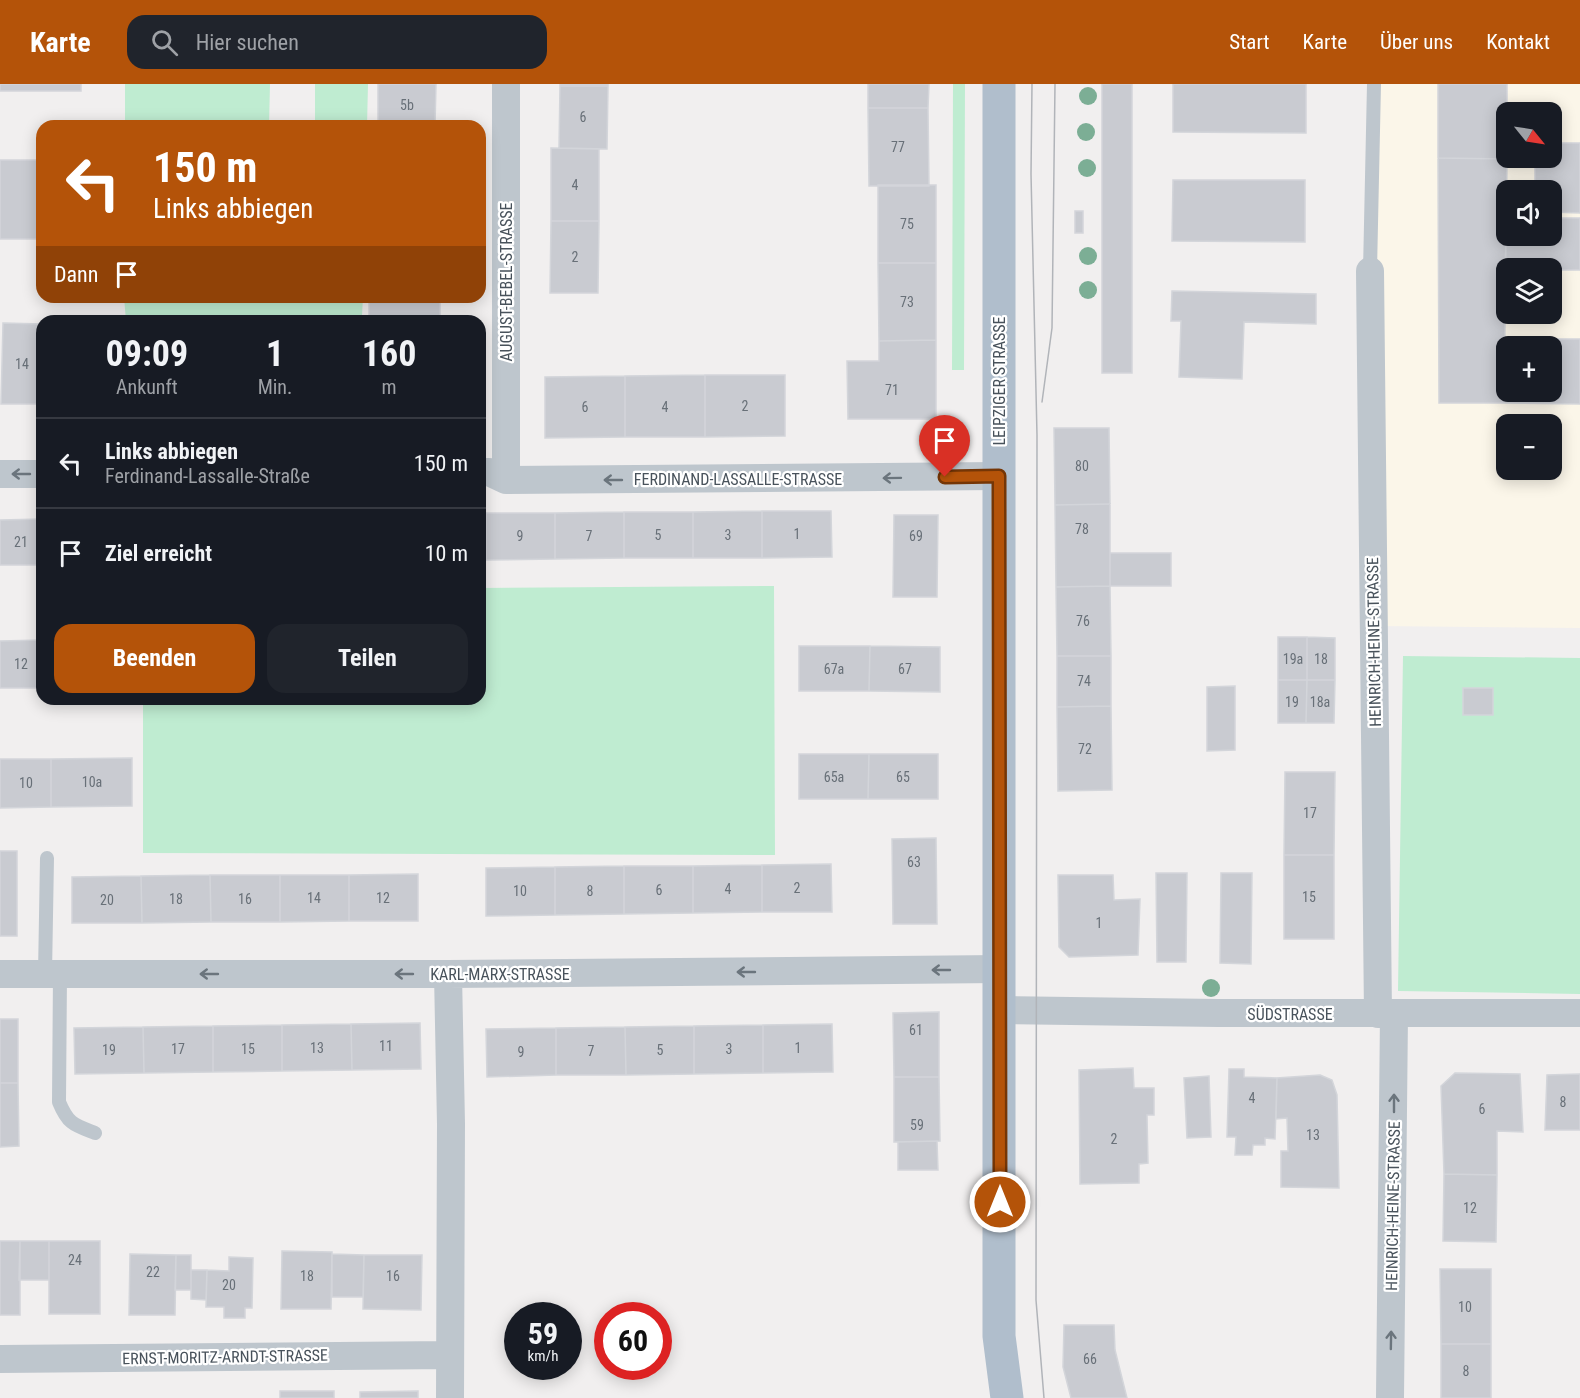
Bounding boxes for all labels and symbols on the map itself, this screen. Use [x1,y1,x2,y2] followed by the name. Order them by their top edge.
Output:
[400,97,414,113] house number: 5b
[1496,102,1562,168] north arrow
[580,109,587,125] house number: 6
[891,139,905,155] house number: 77
[572,177,579,193] house number: 4
[497,202,516,362] street label: AUGUST-BEBEL-STRASSE
[900,216,914,232] house number: 75
[572,249,579,265] house number: 2
[900,294,914,310] house number: 73
[990,316,1009,446] street label: LEIPZIGER STRASSE
[15,356,29,372] house number: 14
[885,382,899,398] house number: 71
[742,398,749,414] house number: 2
[582,399,589,415] house number: 6
[662,399,669,415] house number: 4
[919,415,970,477] pin
[1075,458,1089,474] house number: 80
[12,468,31,480] one-way arrow
[634,470,842,489] street label: FERDINAND-LASSALLE-STRASSE
[882,472,902,484] one-way arrow
[603,474,623,486] one-way arrow
[1075,521,1089,537] house number: 78
[794,526,800,542] house number: 1
[655,527,662,543] house number: 5
[725,527,731,543] house number: 3
[517,528,523,544] house number: 9
[586,528,593,544] house number: 7
[909,528,923,544] house number: 69
[14,534,28,550] house number: 21
[1363,557,1385,727] street label: HEINRICH-HEINE-STRASSE
[1076,613,1090,629] house number: 76
[1283,651,1303,667] house number: 19a
[1314,651,1328,667] house number: 18
[14,656,28,672] house number: 12
[824,661,844,677] house number: 67a
[898,661,912,677] house number: 67
[1077,673,1091,689] house number: 74
[1285,694,1299,710] house number: 19
[1310,694,1330,710] house number: 18a
[1078,741,1092,757] house number: 72
[824,769,844,785] house number: 65a
[896,769,910,785] house number: 65
[82,774,102,790] house number: 10a
[19,775,33,791] house number: 10
[1303,805,1317,821] house number: 17
[907,854,921,870] house number: 63
[794,880,801,896] house number: 2
[725,881,732,897] house number: 4
[656,882,663,898] house number: 6
[513,883,527,899] house number: 10
[587,883,594,899] house number: 8
[1302,889,1316,905] house number: 15
[307,890,321,906] house number: 14
[376,890,390,906] house number: 12
[169,891,183,907] house number: 18
[238,891,252,907] house number: 16
[100,892,114,908] house number: 20
[1096,915,1102,931] house number: 1
[932,964,952,976] one-way arrow
[430,965,570,984] street label: KARL-MARX-STRASSE
[737,966,757,978] one-way arrow
[200,968,220,980] one-way arrow
[395,968,415,980] one-way arrow
[1247,1005,1333,1024] street label: SÜDSTRASSE
[909,1022,923,1038] house number: 61
[379,1038,393,1054] house number: 11
[310,1040,324,1056] house number: 13
[795,1040,801,1056] house number: 1
[171,1041,185,1057] house number: 17
[241,1041,255,1057] house number: 15
[726,1041,732,1057] house number: 3
[102,1042,116,1058] house number: 19
[657,1042,664,1058] house number: 5
[588,1043,595,1059] house number: 7
[518,1044,524,1060] house number: 9
[1249,1090,1256,1106] house number: 4
[1388,1093,1400,1113] one-way arrow
[1560,1094,1567,1110] house number: 8
[1479,1101,1486,1117] house number: 6
[910,1117,924,1133] house number: 59
[1382,1121,1404,1291] street label: HEINRICH-HEINE-STRASSE
[1306,1127,1320,1143] house number: 13
[1111,1131,1118,1147] house number: 2
[968,1170,1032,1234] position arrow
[1463,1200,1477,1216] house number: 12
[68,1252,82,1268] house number: 24
[146,1264,160,1280] house number: 22
[300,1268,314,1284] house number: 18
[386,1268,400,1284] house number: 16
[222,1277,236,1293] house number: 20
[1458,1299,1472,1315] house number: 10
[594,1302,672,1380] speed limit sign: 60
[1385,1330,1397,1350] one-way arrow
[122,1346,328,1368] street label: ERNST-MORITZ-ARNDT-STRASSE
[1083,1351,1097,1367] house number: 66
[1463,1363,1470,1379] house number: 8

